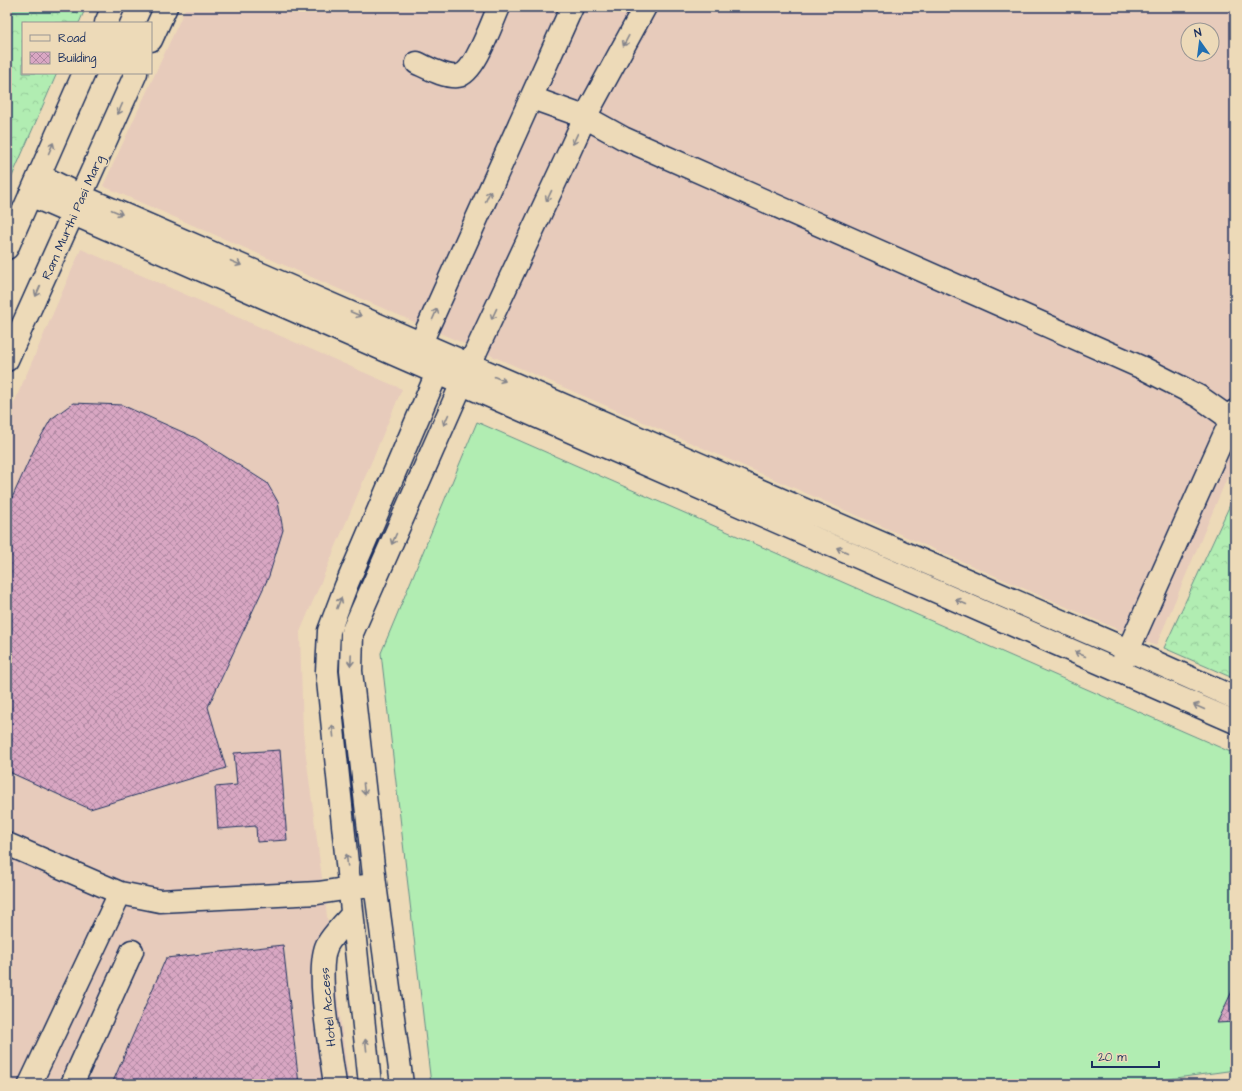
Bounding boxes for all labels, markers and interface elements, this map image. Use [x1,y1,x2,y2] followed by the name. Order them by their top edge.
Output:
[22,22,152,74] legend
[1180,22,1220,62] north arrow
[1193,25,1203,41] text: N
[58,30,86,47] text: Road
[622,35,629,47] one-way arrow
[58,50,96,68] text: Building
[116,102,124,114] one-way arrow
[571,132,578,144] one-way arrow
[47,143,55,155] one-way arrow
[37,152,110,283] street label: Ram Murthi Pasi Marg
[485,190,492,202] one-way arrow
[545,190,552,202] one-way arrow
[111,208,123,216] one-way arrow
[230,260,242,267] one-way arrow
[34,285,41,297] one-way arrow
[490,308,497,320] one-way arrow
[431,309,439,321] one-way arrow
[349,311,361,319] one-way arrow
[494,376,506,383] one-way arrow
[442,413,449,425] one-way arrow
[390,532,397,544] one-way arrow
[836,546,848,554] one-way arrow
[336,598,344,610] one-way arrow
[956,598,968,606] one-way arrow
[1075,650,1087,658] one-way arrow
[348,653,355,666] one-way arrow
[1194,702,1206,710] one-way arrow
[330,725,337,738] one-way arrow
[361,782,368,795] one-way arrow
[343,854,350,867] one-way arrow
[316,966,340,1047] street label: Hotel Access
[362,1039,369,1052] one-way arrow
[1092,1043,1159,1069] scale bar
[1098,1049,1127,1066] text: 20 m

